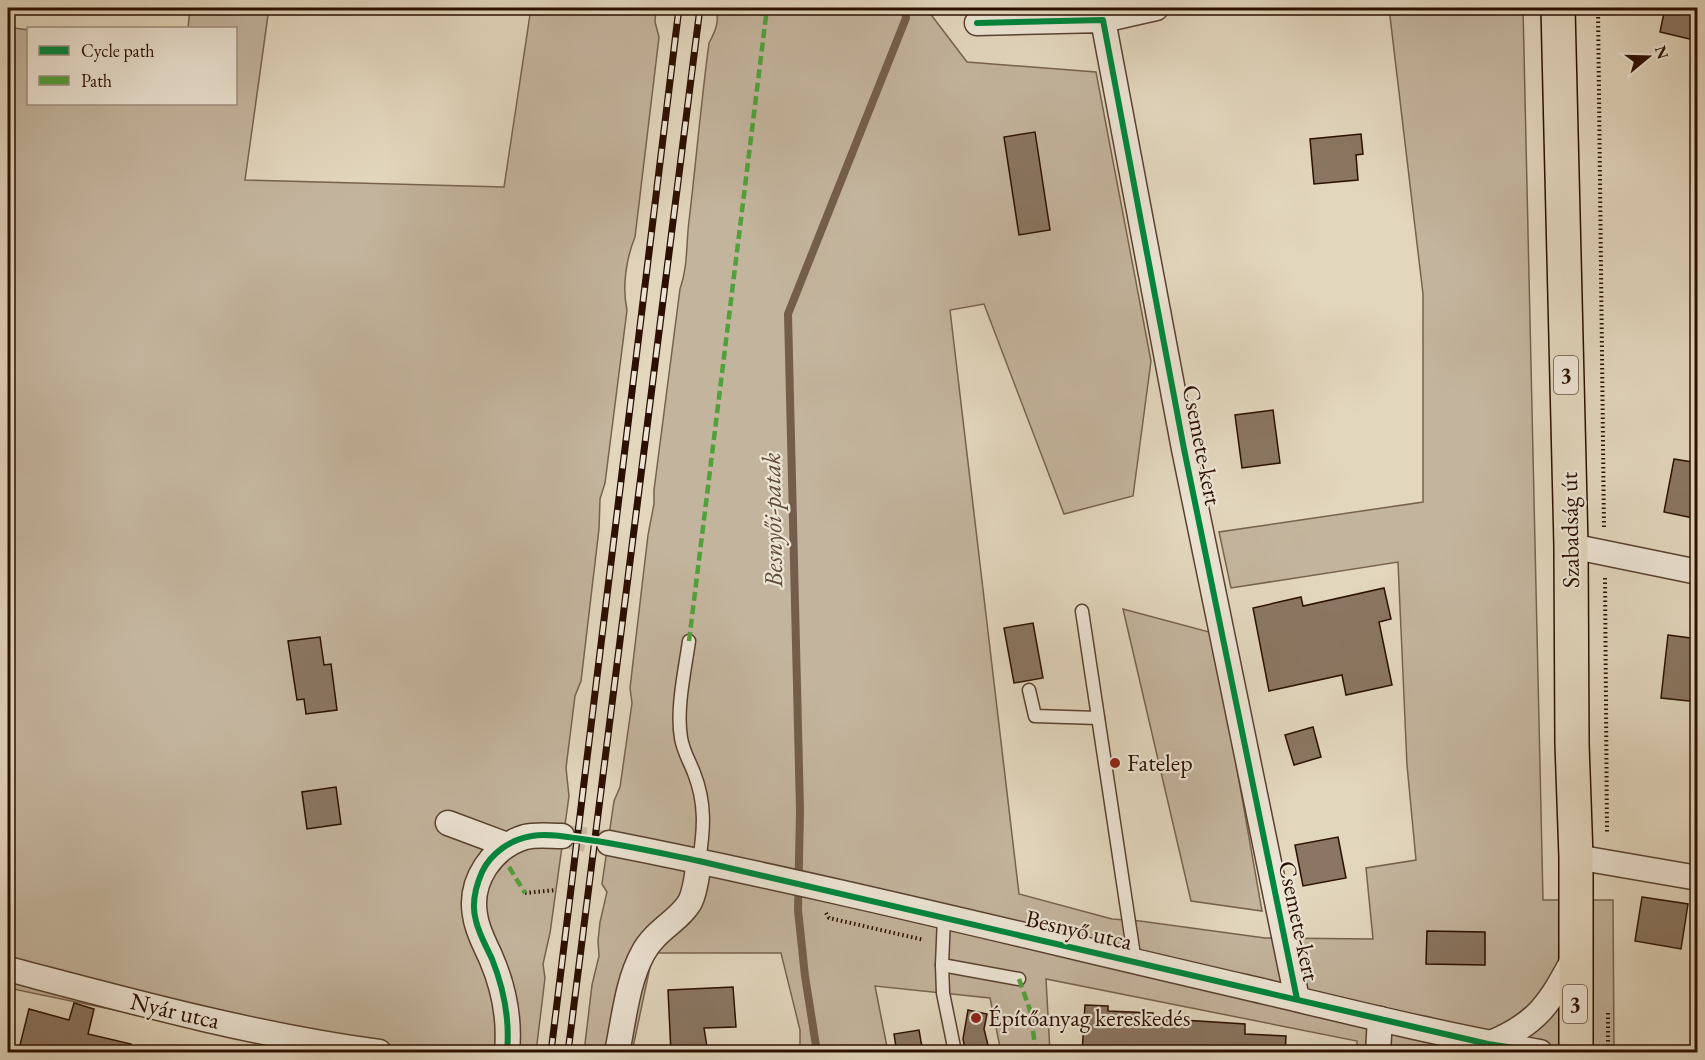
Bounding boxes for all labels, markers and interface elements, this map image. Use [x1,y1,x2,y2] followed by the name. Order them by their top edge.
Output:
[27,27,237,105] legend
[1618,27,1678,87] north arrow
[81,39,155,62] text: Cycle path
[1650,43,1674,62] text: N
[81,69,112,92] text: Path
[1554,356,1578,394] road number: 3
[1176,382,1229,508] street label: Csemete-kert
[754,452,790,589] water label: Besnyői-patak
[1553,471,1586,588] street label: Szabadság út
[1127,747,1193,778] place label: Fatelep
[1108,756,1122,770] marker: Fatelep
[1272,858,1327,984] street label: Csemete-kert
[1023,902,1136,957] street label: Besnyő utca
[127,985,223,1036] street label: Nyár utca
[1563,985,1587,1023] road number: 3
[988,1002,1190,1033] place label: Építőanyag kereskedés
[969,1011,983,1025] marker: Építőanyag kereskedés

